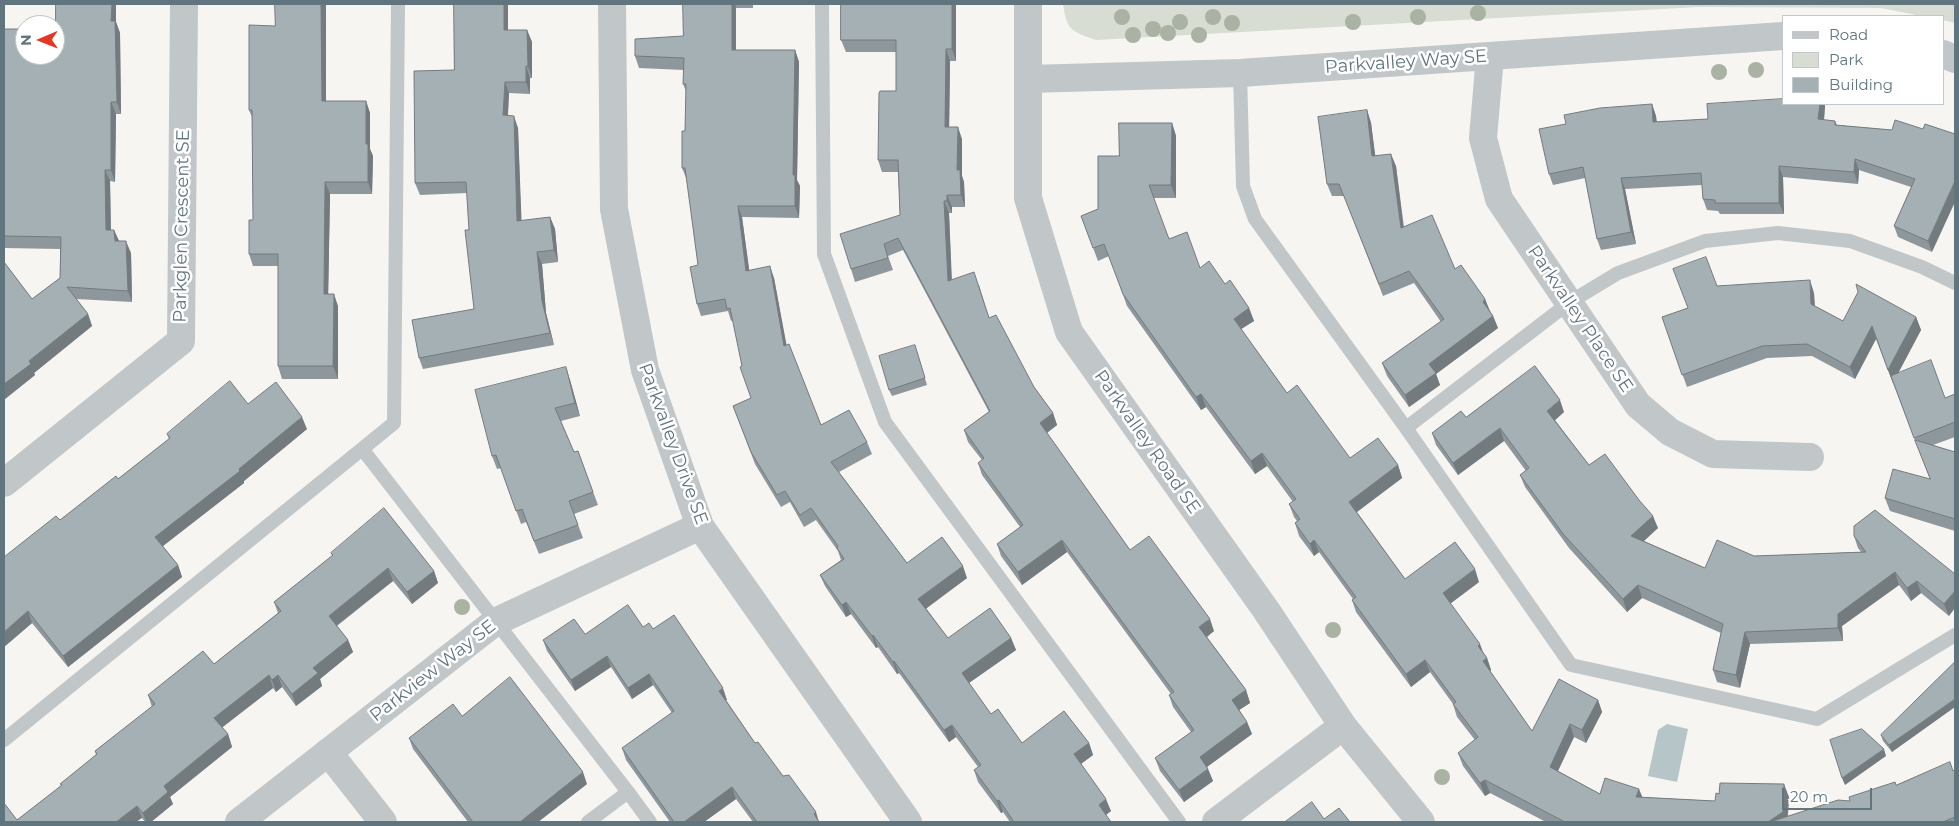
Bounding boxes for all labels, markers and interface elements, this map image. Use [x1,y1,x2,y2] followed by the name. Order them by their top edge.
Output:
[15,15,65,65] north arrow
[1782,15,1944,105] legend
[1829,25,1868,44] text: Road
[17,34,35,46] text: N
[1324,46,1488,78] street label: Parkvalley Way SE
[1829,50,1863,69] text: Park
[1829,75,1893,94] text: Building
[170,129,194,323] street label: Parkglen Crescent SE
[1523,241,1637,397] street label: Parkvalley Place SE
[634,360,712,528] street label: Parkvalley Drive SE
[1089,366,1205,518] street label: Parkvalley Road SE
[366,615,500,727] street label: Parkview Way SE
[1784,778,1874,810] scale bar
[1790,787,1828,806] text: 20 m

